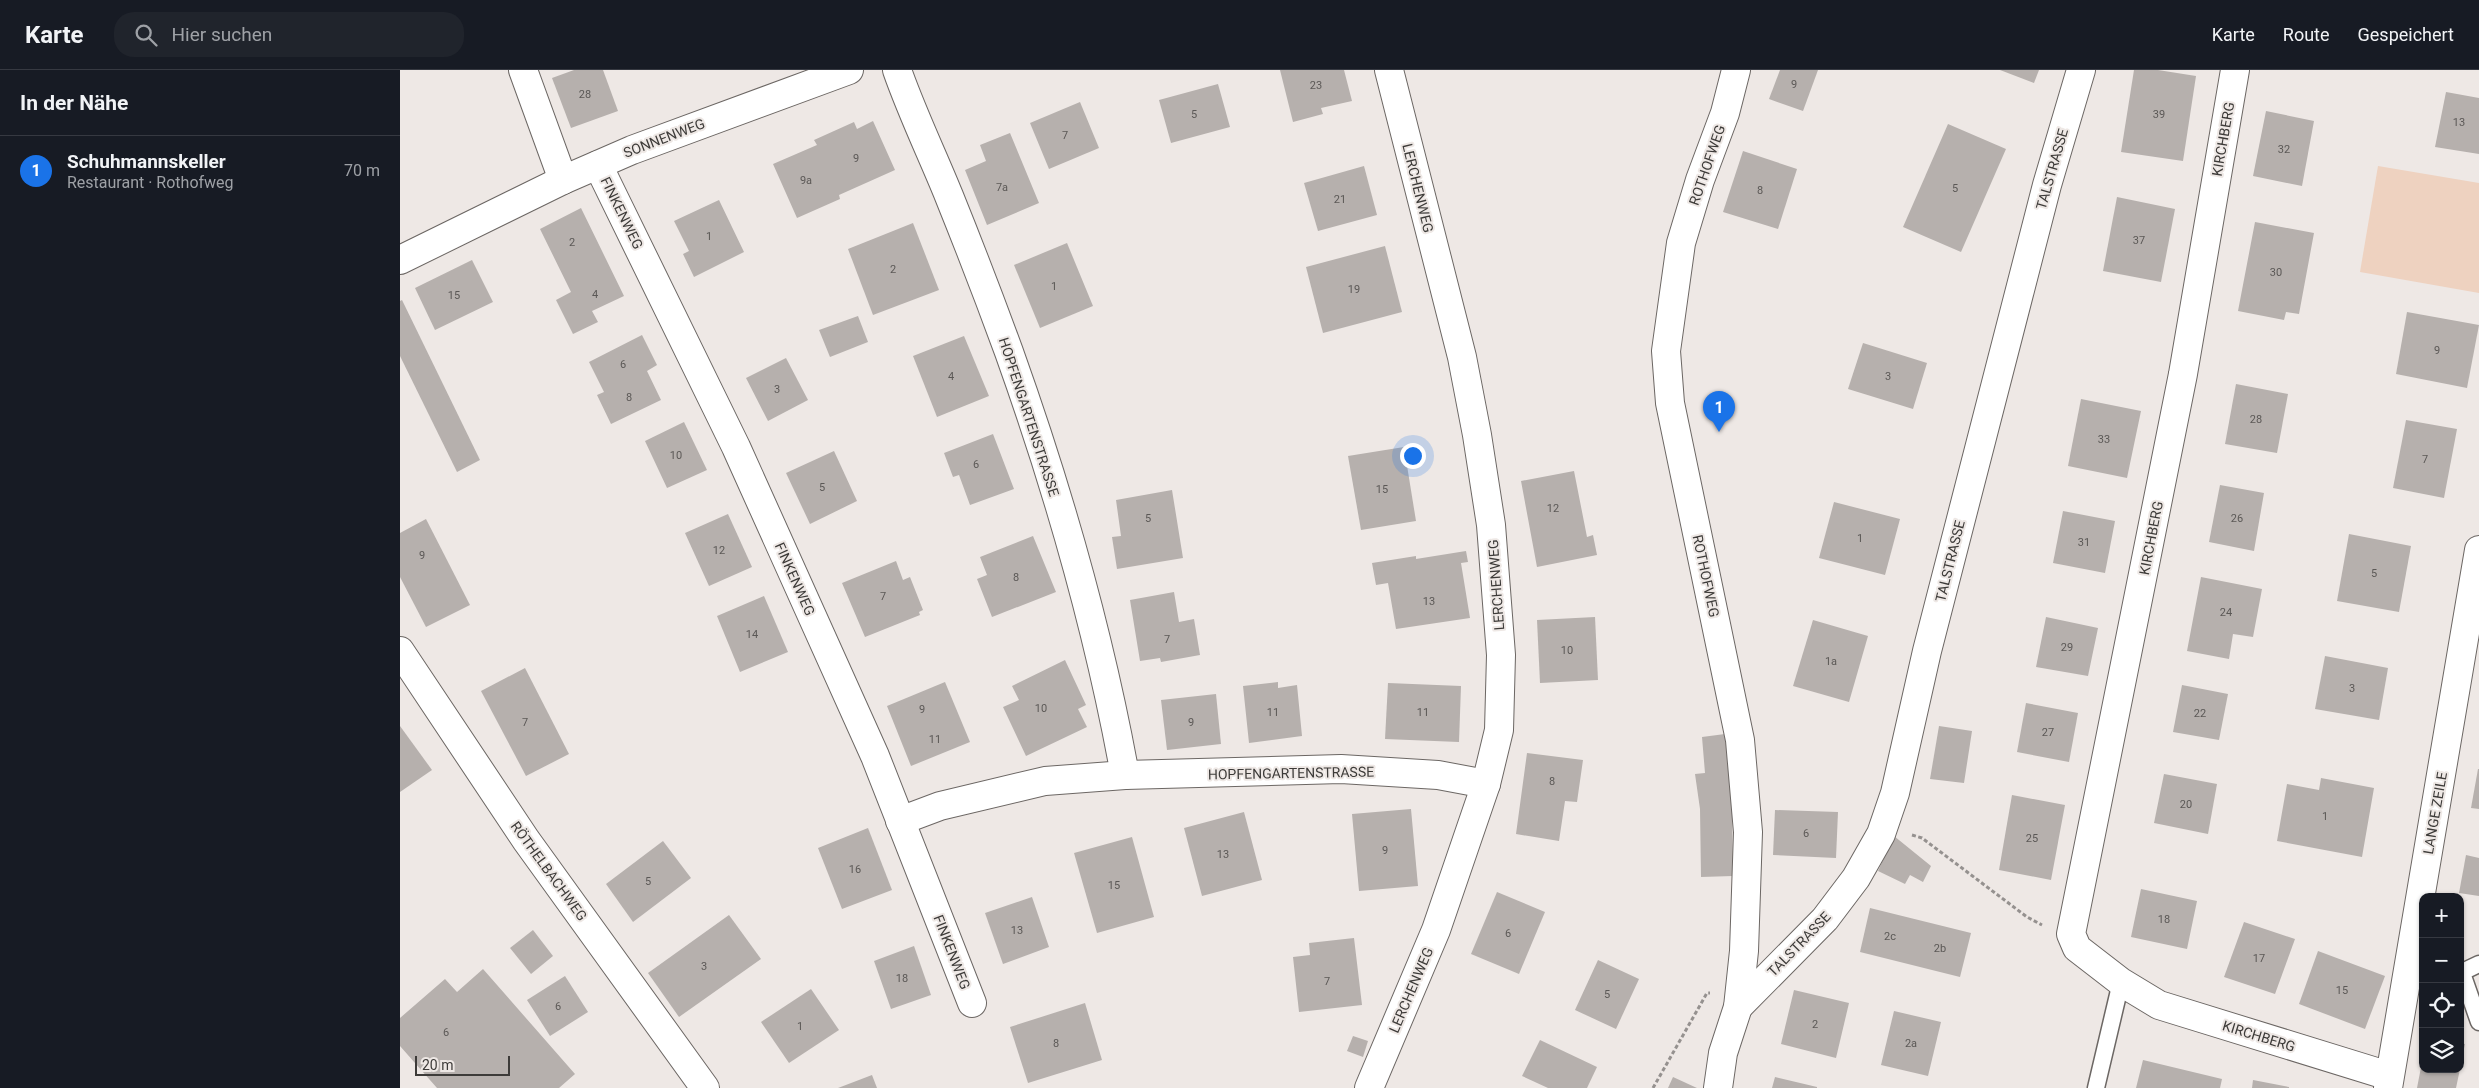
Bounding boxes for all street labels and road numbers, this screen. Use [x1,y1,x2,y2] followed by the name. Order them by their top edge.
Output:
[2209,101,2237,177] street label: KIRCHBERG
[621,115,707,161] street label: SONNENWEG
[1686,123,1728,207] street label: ROTHOFWEG
[2033,127,2071,211] street label: TALSTRASSE
[1399,142,1437,234] street label: LERCHENWEG
[598,174,646,252] street label: FINKENWEG
[996,335,1062,499] street label: HOPFENGARTENSTRASSE
[2136,500,2166,576] street label: KIRCHBERG
[1932,519,1968,603] street label: TALSTRASSE
[1689,533,1723,619] street label: ROTHOFWEG
[1485,539,1507,631] street label: LERCHENWEG
[772,540,818,618] street label: FINKENWEG
[1208,764,1374,782] street label: HOPFENGARTENSTRASSE
[2420,770,2450,855] street label: LANGE ZEILE
[508,818,590,924] street label: RÖTHELBACHWEG
[1764,908,1834,980] street label: TALSTRASSE
[931,913,973,991] street label: FINKENWEG
[1386,945,1436,1035] street label: LERCHENWEG
[2221,1017,2297,1055] street label: KIRCHBERG

